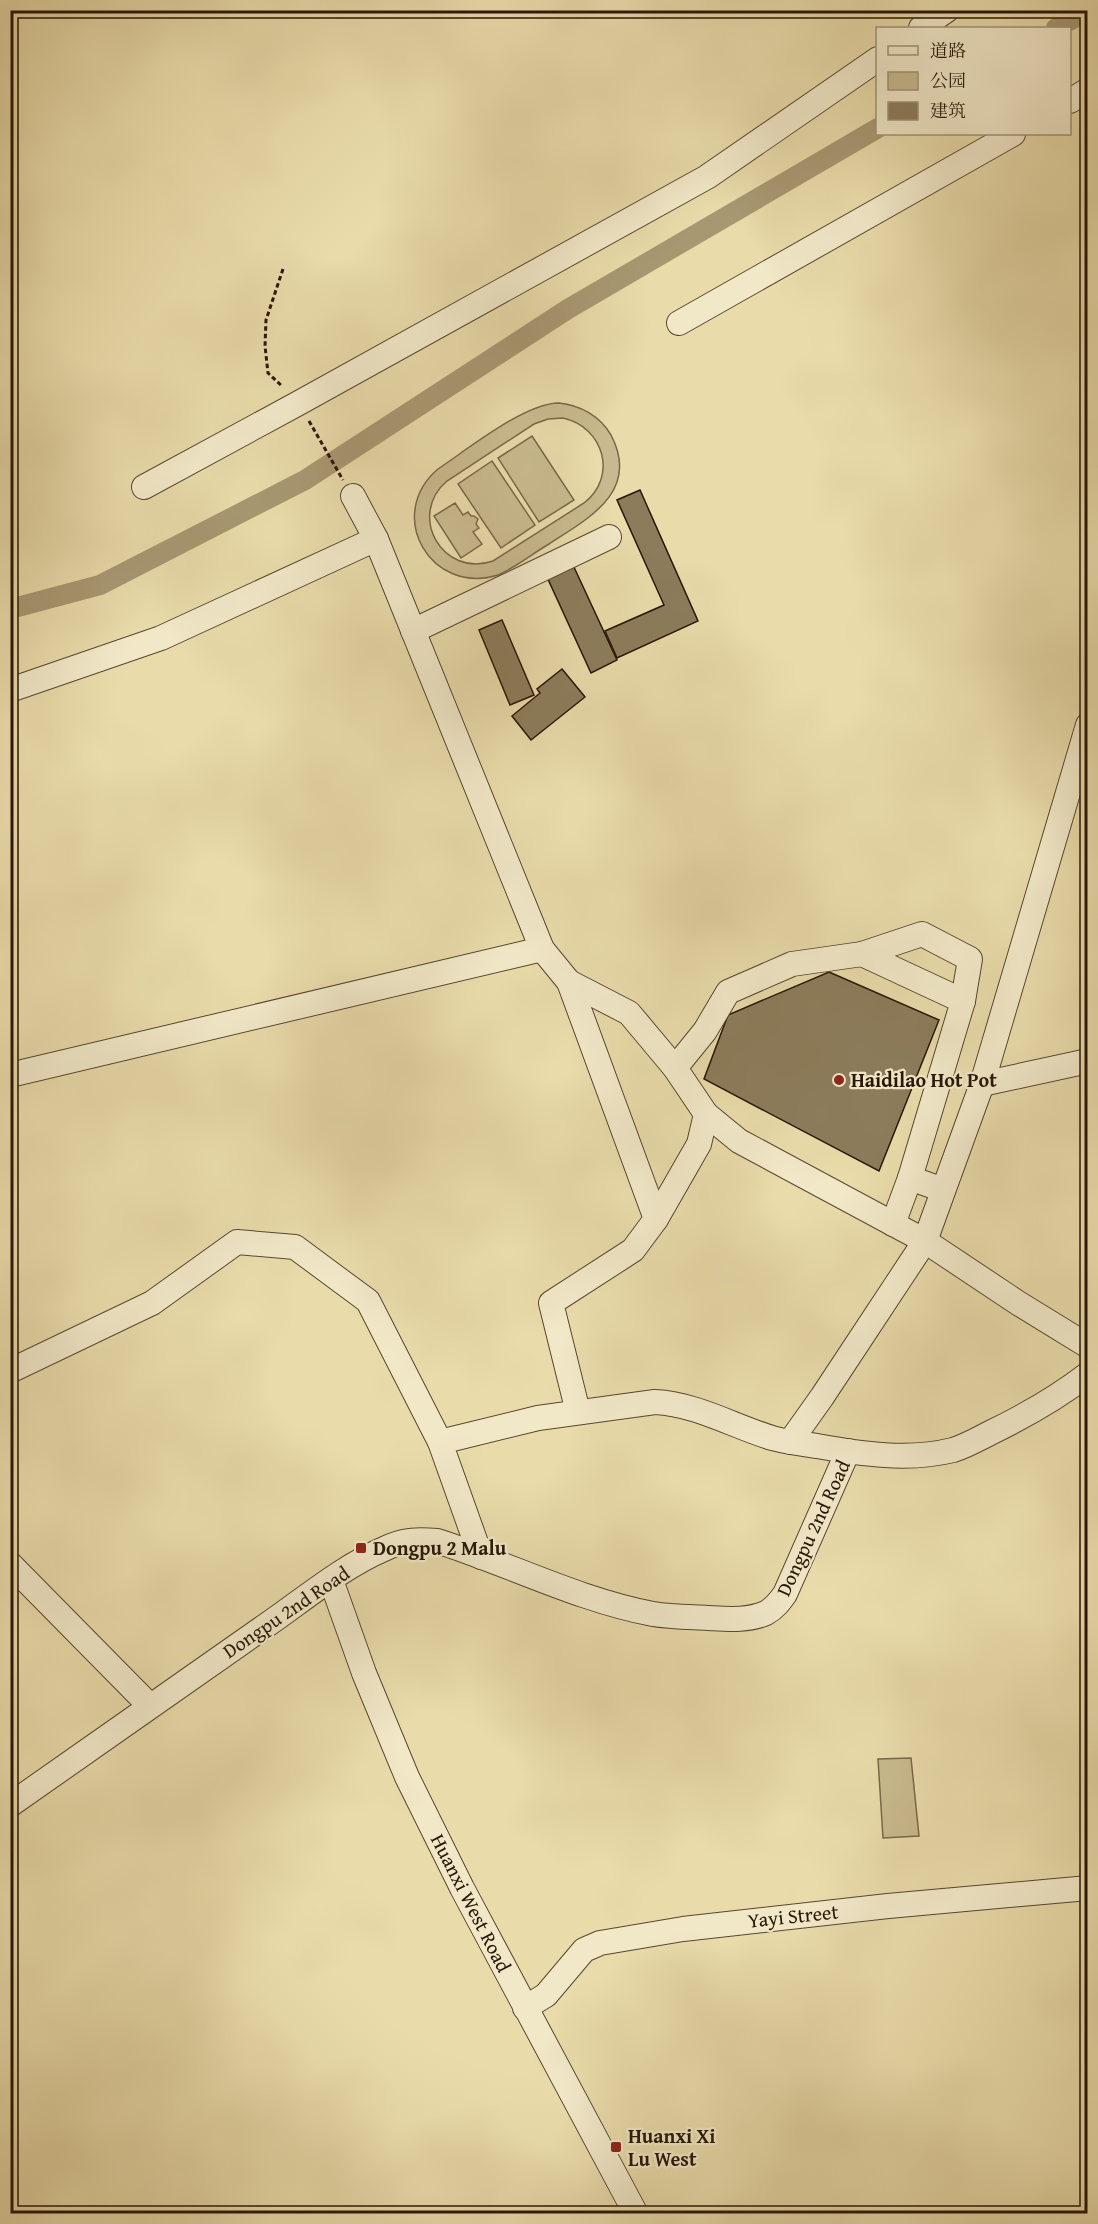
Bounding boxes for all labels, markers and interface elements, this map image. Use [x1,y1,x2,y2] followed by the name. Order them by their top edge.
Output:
[876,27,1071,135] legend
[930,37,966,64] text: 道路
[930,67,966,94] text: 公园
[930,97,966,124] text: 建筑
[851,1065,997,1094] place label: Haidilao Hot Pot
[832,1073,846,1087] marker: Haidilao Hot Pot
[768,1455,857,1601] street label: Dongpu 2nd Road
[373,1533,507,1562] place label: Dongpu 2 Malu
[354,1541,368,1555] marker: Dongpu 2 Malu
[217,1558,355,1665] street label: Dongpu 2nd Road
[424,1829,519,1977] street label: Huanxi West Road
[746,1896,840,1935] street label: Yayi Street
[628,2121,715,2173] place label: Huanxi Xi Lu West
[609,2140,623,2154] marker: Huanxi Xi Lu West

